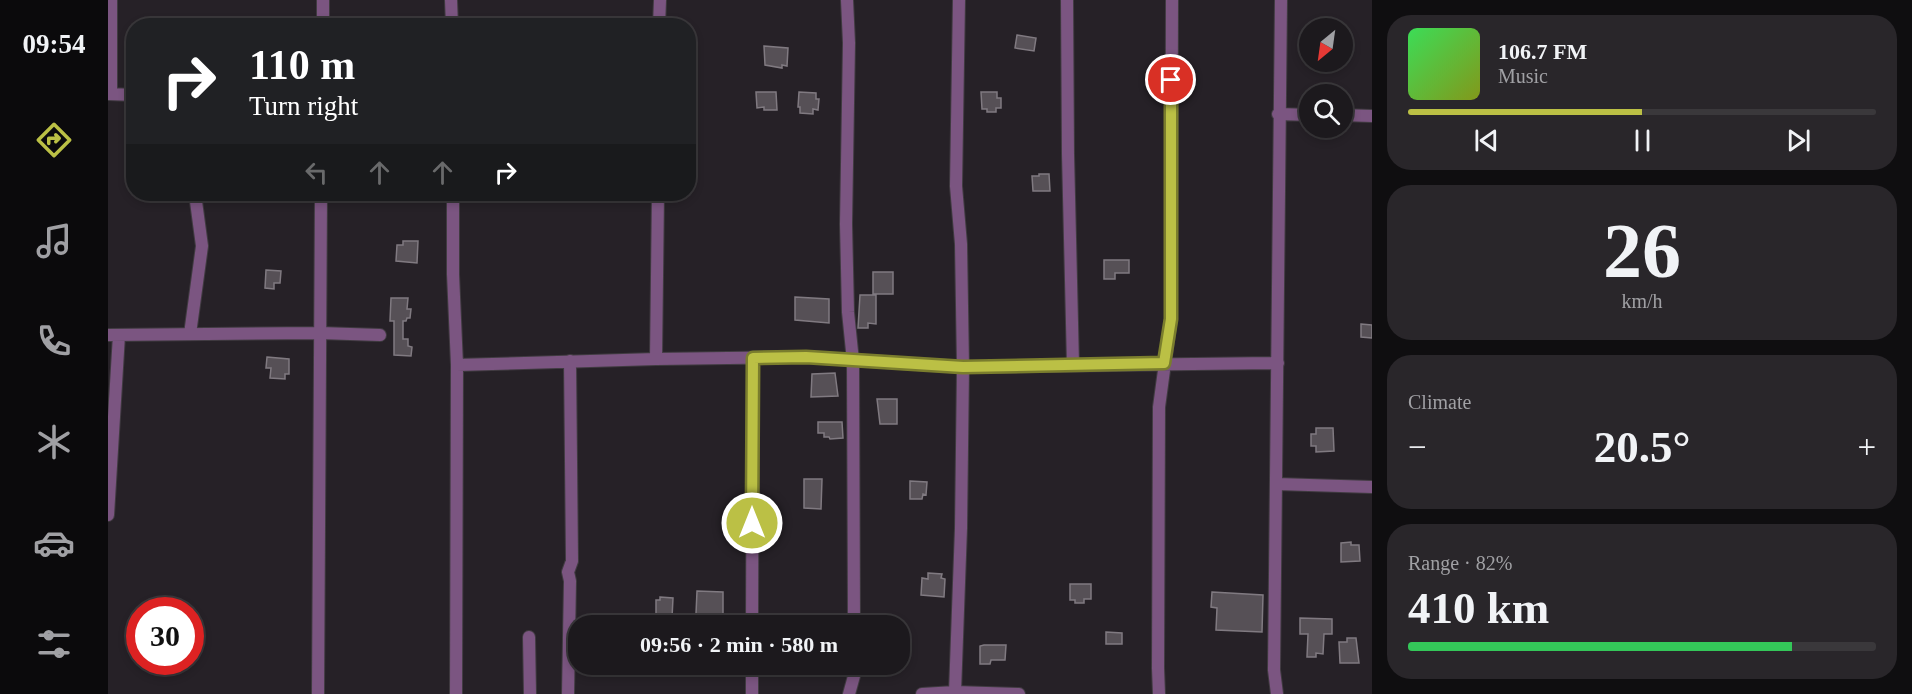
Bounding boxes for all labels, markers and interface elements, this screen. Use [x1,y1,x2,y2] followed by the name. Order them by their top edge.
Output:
[1299,18,1353,72] north arrow
[1299,18,1353,138] map controls
[23,29,86,59] text: 09:54
[1498,39,1587,64] text: 106.7 FM
[150,42,228,120] icon: right
[249,42,355,88] text: 110 m
[1145,54,1196,105] pin
[1154,63,1187,96] icon: arrive
[1498,65,1548,87] text: Music
[1299,84,1353,138] button: search
[249,91,358,121] text: Turn right
[33,119,75,161] icon: directions
[1470,124,1503,157] icon: previous
[1626,124,1659,157] icon: pause
[1782,124,1815,157] icon: next
[300,156,333,189] icon: left
[363,156,396,189] icon: ahead
[426,156,459,189] icon: ahead
[489,156,522,189] icon: right
[1603,207,1681,294] text: 26
[33,220,75,262] icon: music
[1621,290,1663,312] text: km/h
[33,320,75,362] icon: phone
[1408,391,1471,413] text: Climate
[33,421,75,463] icon: climate
[1594,422,1690,472] text: 20.5°
[1408,429,1427,465] text: −
[1857,429,1876,465] text: +
[720,491,784,555] position arrow
[33,522,75,564] icon: car
[1408,552,1512,574] text: Range · 82%
[1408,583,1549,633] text: 410 km
[126,597,204,675] speed limit sign: 30
[33,623,75,665] icon: filters
[640,632,838,657] text: 09:56 · 2 min · 580 m

